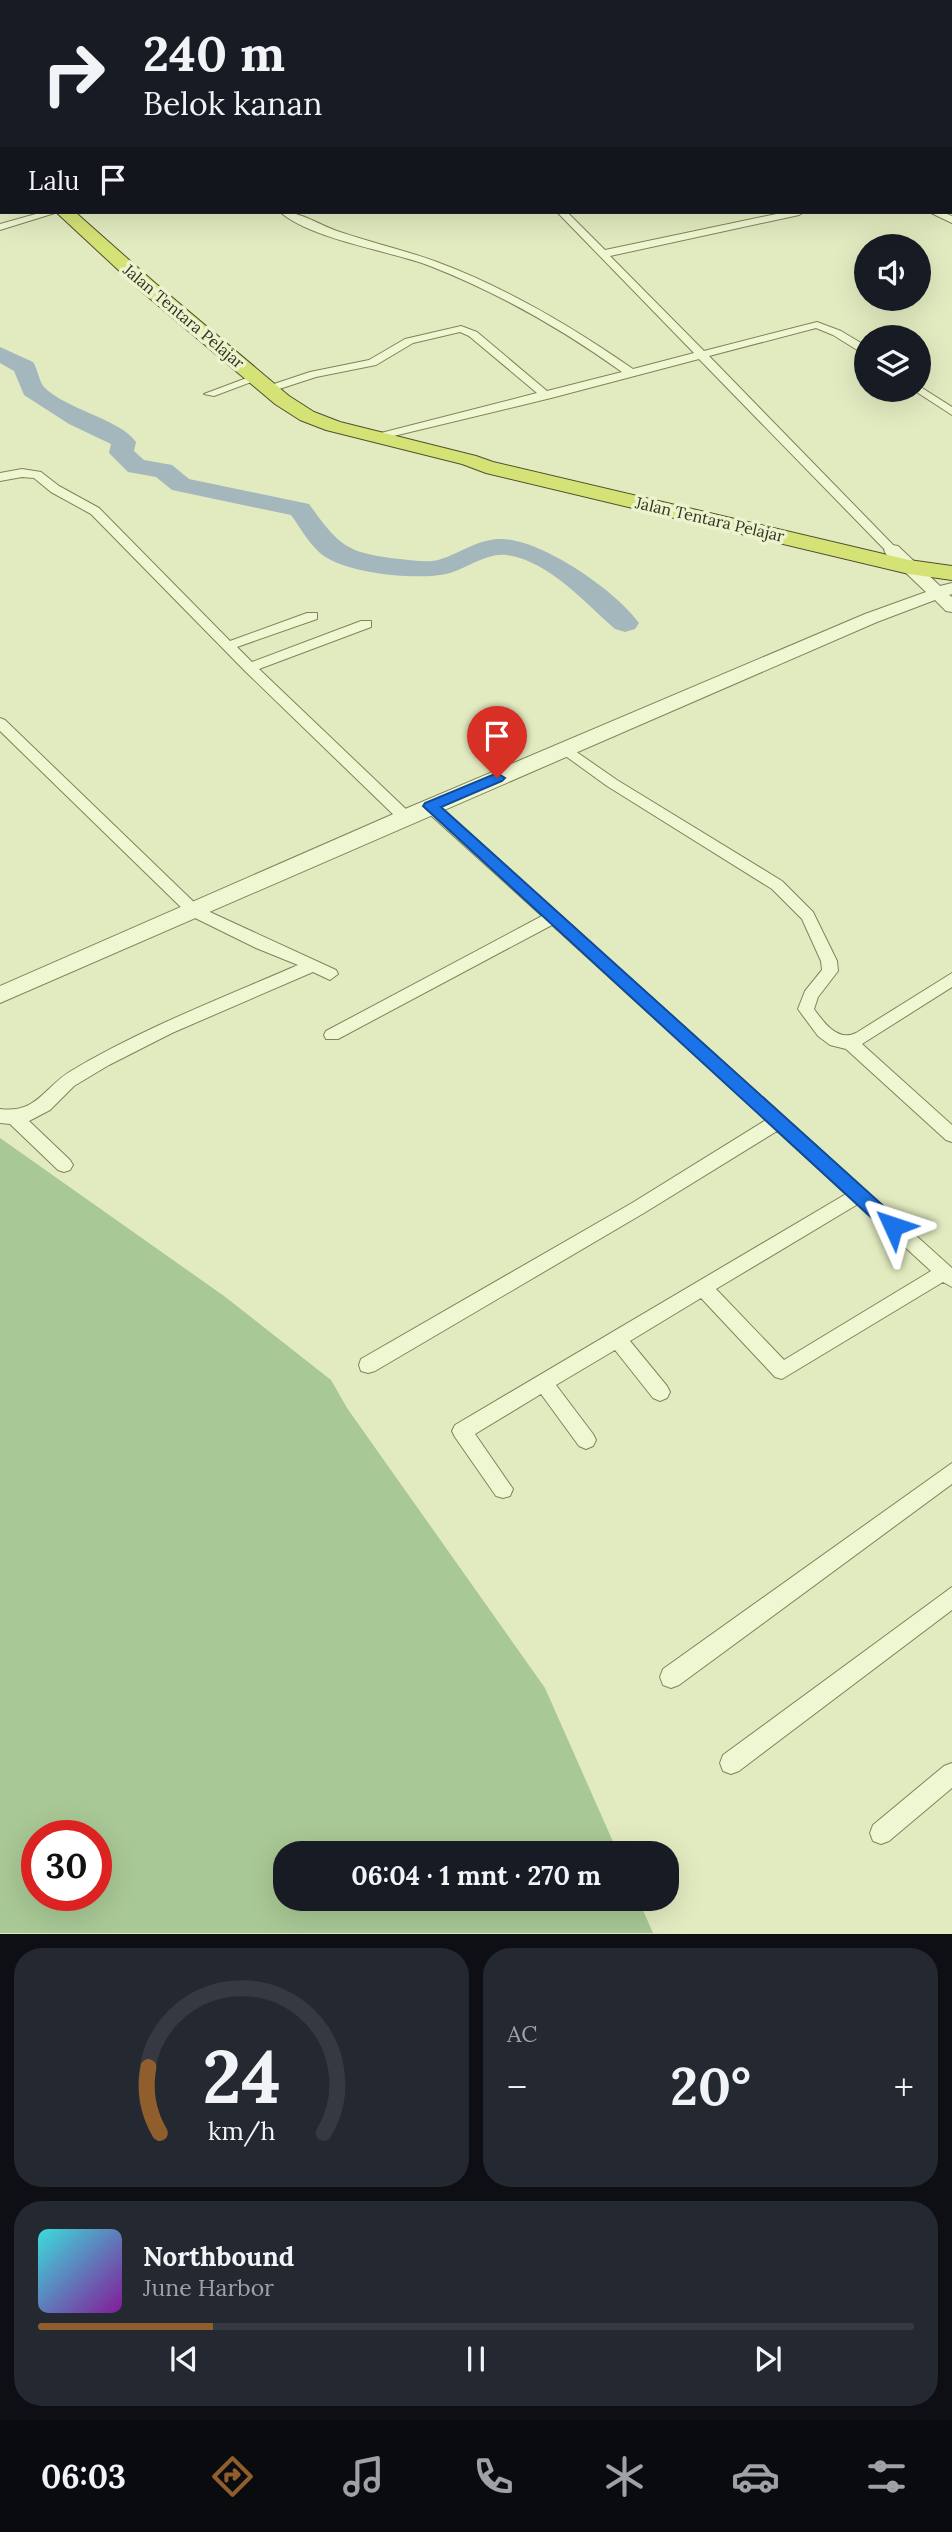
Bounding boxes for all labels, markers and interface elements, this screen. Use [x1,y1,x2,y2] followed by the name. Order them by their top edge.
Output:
[143,22,285,84] text: 240 m
[28,28,119,119] icon: right
[143,83,322,124] text: Belok kanan
[94,161,132,199] icon: arrive
[28,164,80,197] text: Lalu
[854,234,931,402] map controls
[854,234,931,311] button: sound
[119,259,249,373] street label: Jalan Tentara Pelajar
[854,325,931,402] button: layers
[633,492,786,546] street label: Jalan Tentara Pelajar
[467,706,527,778] pin
[478,717,516,755] icon: arrive
[856,1189,930,1263] position arrow
[21,1820,112,1911] speed limit sign: 30
[351,1859,601,1892] text: 06:04 · 1 mnt · 270 m
[507,2019,537,2048] text: AC
[202,2031,281,2124] text: 24
[670,2053,751,2119] text: 20°
[507,2063,527,2111] text: −
[894,2063,914,2111] text: +
[208,2115,275,2147] text: km/h
[143,2240,294,2273] text: Northbound
[143,2273,274,2302] text: June Harbor
[165,2340,203,2378] icon: previous
[457,2340,495,2378] icon: pause
[749,2340,787,2378] icon: next
[208,2452,257,2501] icon: directions
[339,2452,388,2501] icon: music
[469,2452,518,2501] icon: phone
[600,2452,649,2501] icon: climate
[731,2452,780,2501] icon: car
[862,2452,911,2501] icon: filters
[41,2456,126,2497] text: 06:03

